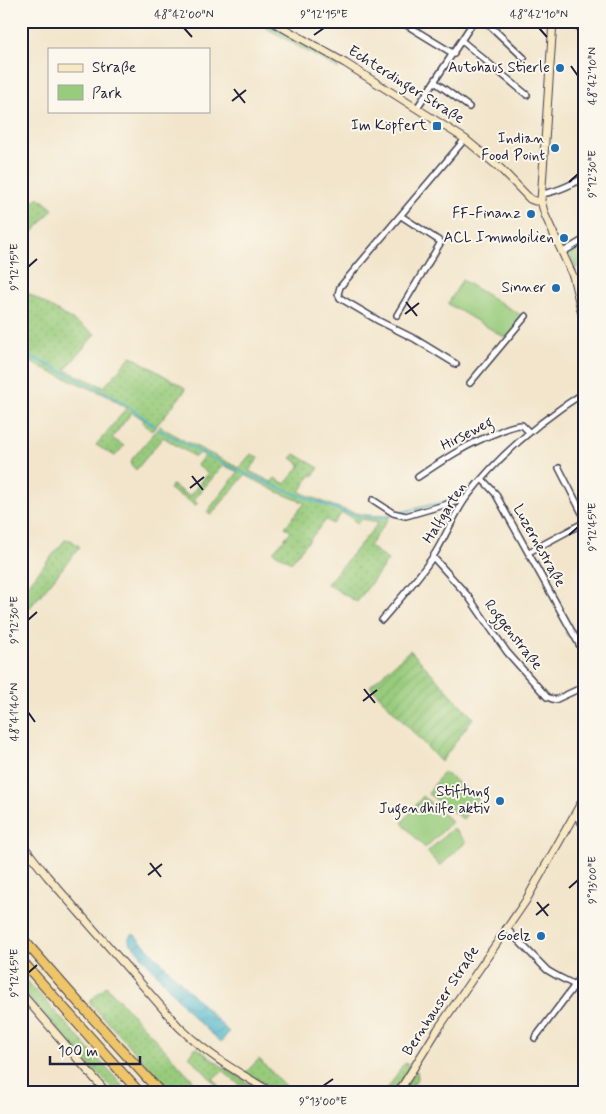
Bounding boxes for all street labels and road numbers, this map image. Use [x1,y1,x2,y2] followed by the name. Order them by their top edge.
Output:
[344,41,468,130] street label: Echterdinger Straße
[437,412,497,457] street label: Hirseweg
[418,479,472,547] street label: Halfgarten
[508,501,570,591] street label: Luzernestraße
[478,596,547,675] street label: Roggenstraße
[398,942,484,1060] street label: Bernhauser Straße

